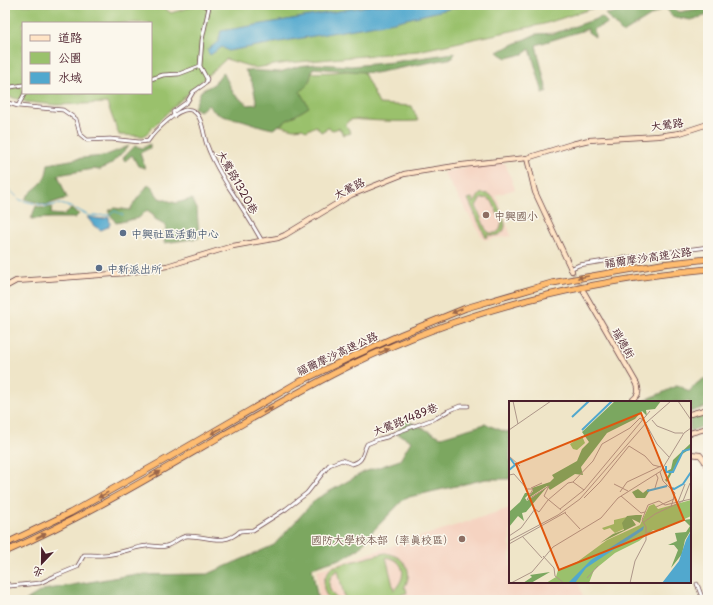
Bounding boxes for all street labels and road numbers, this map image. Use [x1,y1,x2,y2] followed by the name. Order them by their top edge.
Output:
[649,113,685,135] street label: 大鶯路
[213,147,263,217] street label: 大鶯路1320巷
[330,173,368,203] street label: 大鶯路
[603,242,693,272] street label: 福爾摩沙高速公路
[608,324,640,362] street label: 瑞德街
[294,327,380,379] street label: 福爾摩沙高速公路
[370,398,440,440] street label: 大鶯路1489巷

